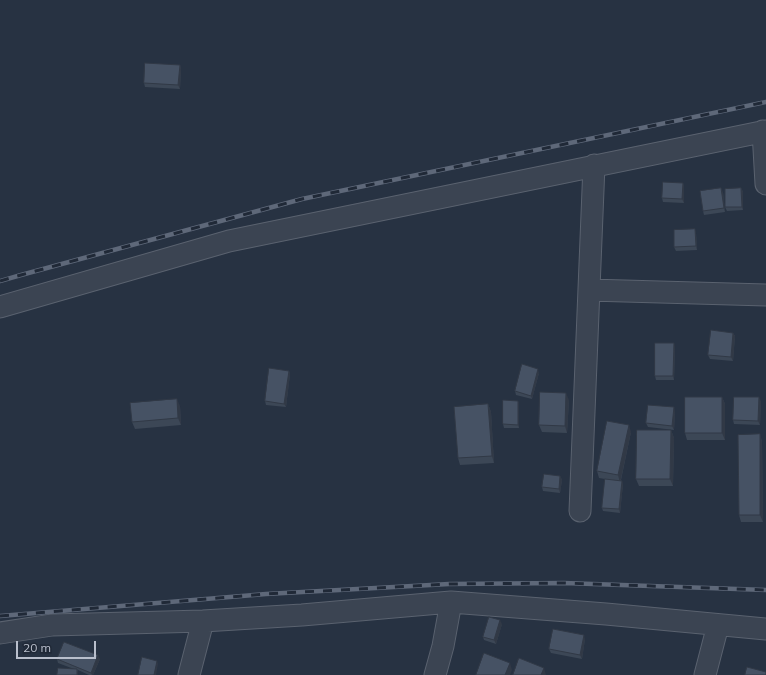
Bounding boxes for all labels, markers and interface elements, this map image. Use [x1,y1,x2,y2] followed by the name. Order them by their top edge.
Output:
[18,633,98,659] scale bar
[23,640,51,655] text: 20 m

